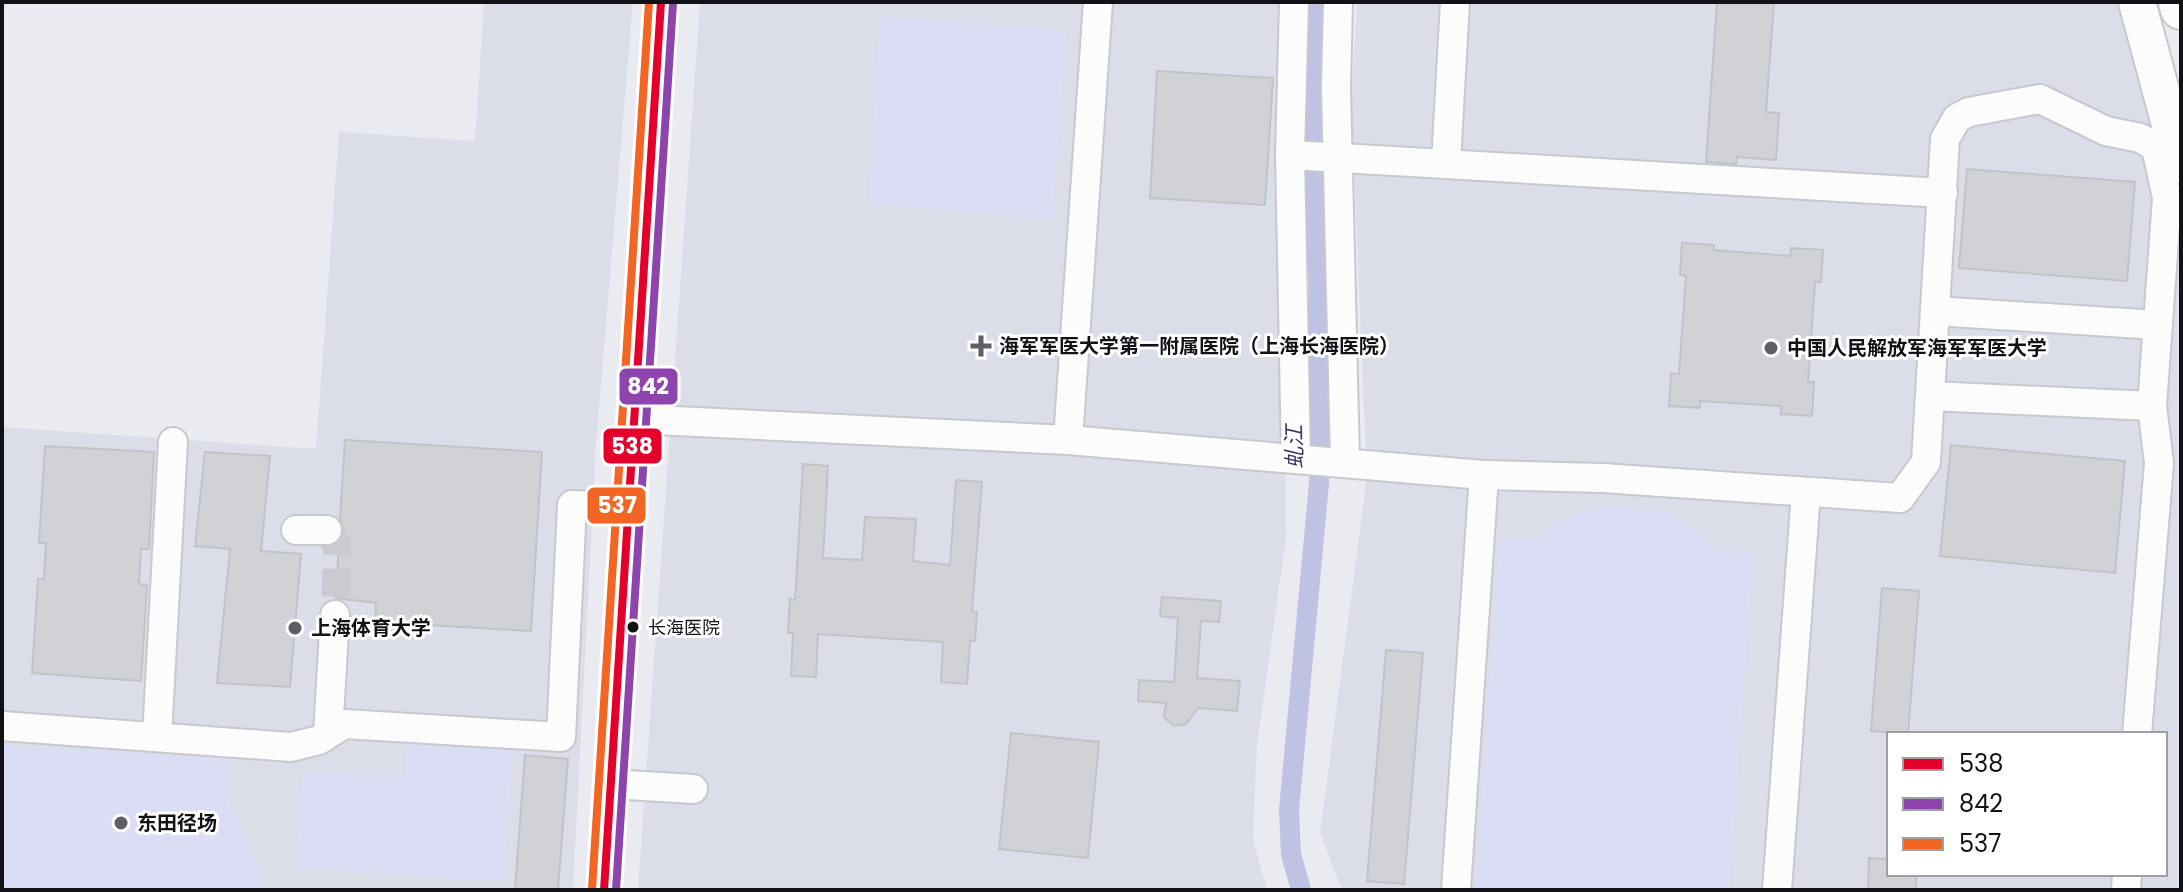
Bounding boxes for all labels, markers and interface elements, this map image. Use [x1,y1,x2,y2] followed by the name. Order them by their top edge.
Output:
[999,332,1399,360] place label: 海军军医大学第一附属医院（上海长海医院）
[1787,334,2047,362] place label: 中国人民解放军海军军医大学
[970,335,992,357] marker: 海军军医大学第一附属医院（上海长海医院）
[1762,339,1780,357] marker: 中国人民解放军海军军医大学
[618,367,679,406] line badge: 842
[627,371,669,402] text: 842
[1279,423,1310,469] water label: 虬江
[602,427,663,465] line badge: 538
[611,431,653,462] text: 538
[586,486,647,525] line badge: 537
[597,490,637,521] text: 537
[311,614,431,642] place label: 上海体育大学
[648,615,720,640] place label: 长海医院
[286,619,304,637] marker: 上海体育大学
[625,619,641,635] marker: 长海医院
[1887,732,2167,876] legend
[1959,747,2003,780] text: 538
[1959,787,2003,820] text: 842
[137,809,217,837] place label: 东田径场
[112,814,130,832] marker: 东田径场
[1959,827,2001,860] text: 537

